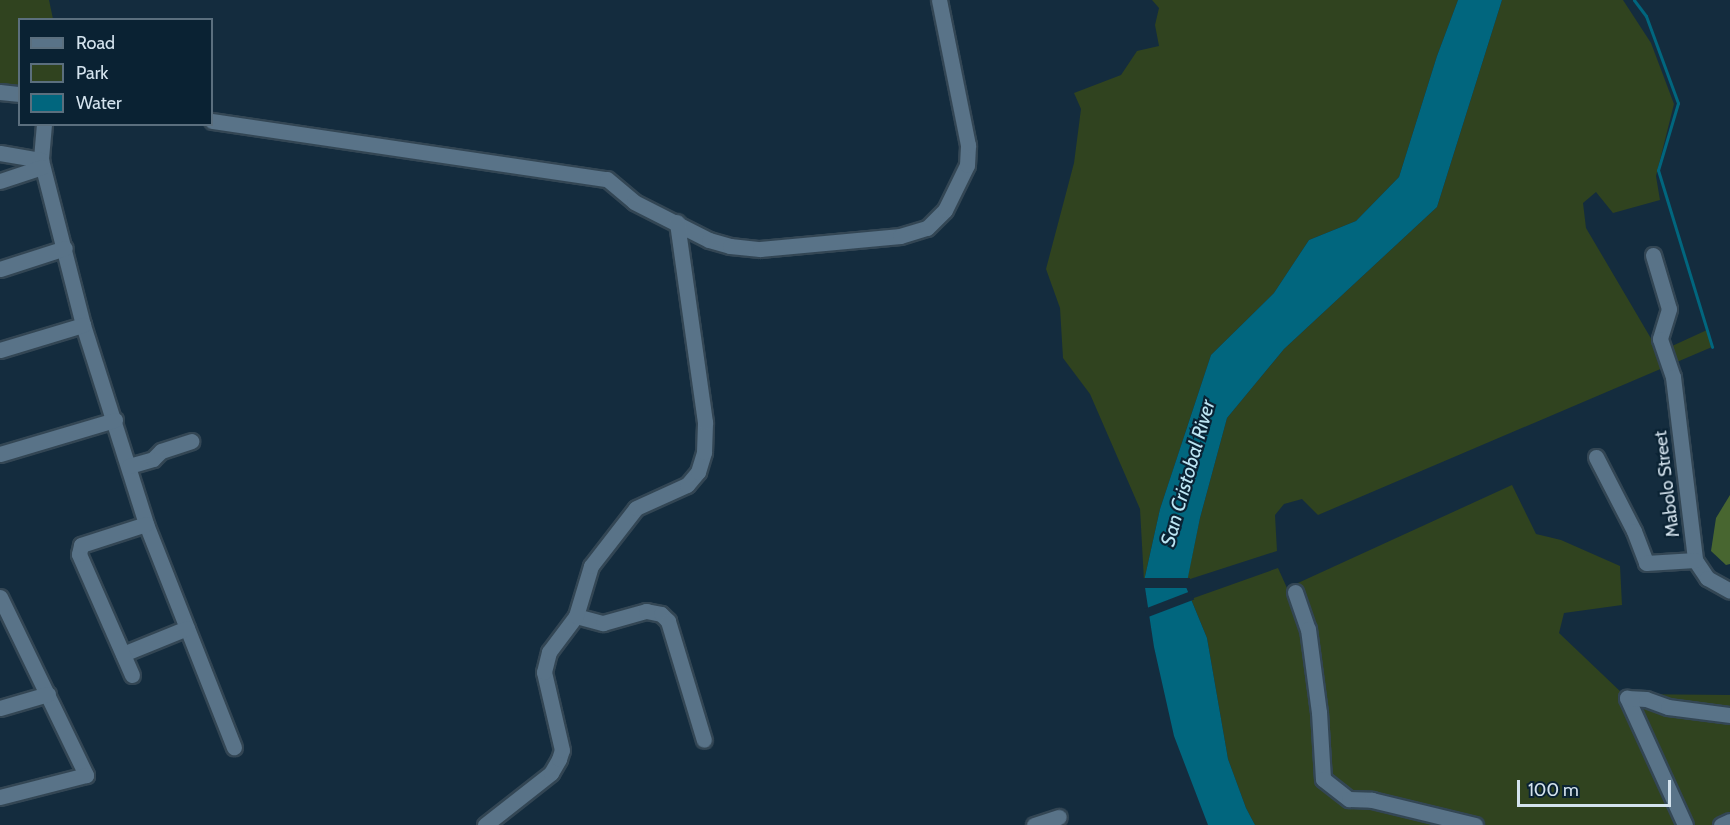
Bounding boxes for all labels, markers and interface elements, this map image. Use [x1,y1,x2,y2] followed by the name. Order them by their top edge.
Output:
[18,18,213,126] legend
[76,32,115,54] text: Road
[76,62,108,84] text: Park
[76,92,122,114] text: Water
[1156,397,1220,549] water label: San Cristobal River
[1650,429,1684,539] street label: Mabolo Street
[1520,768,1674,806] scale bar
[1528,779,1579,801] text: 100 m

